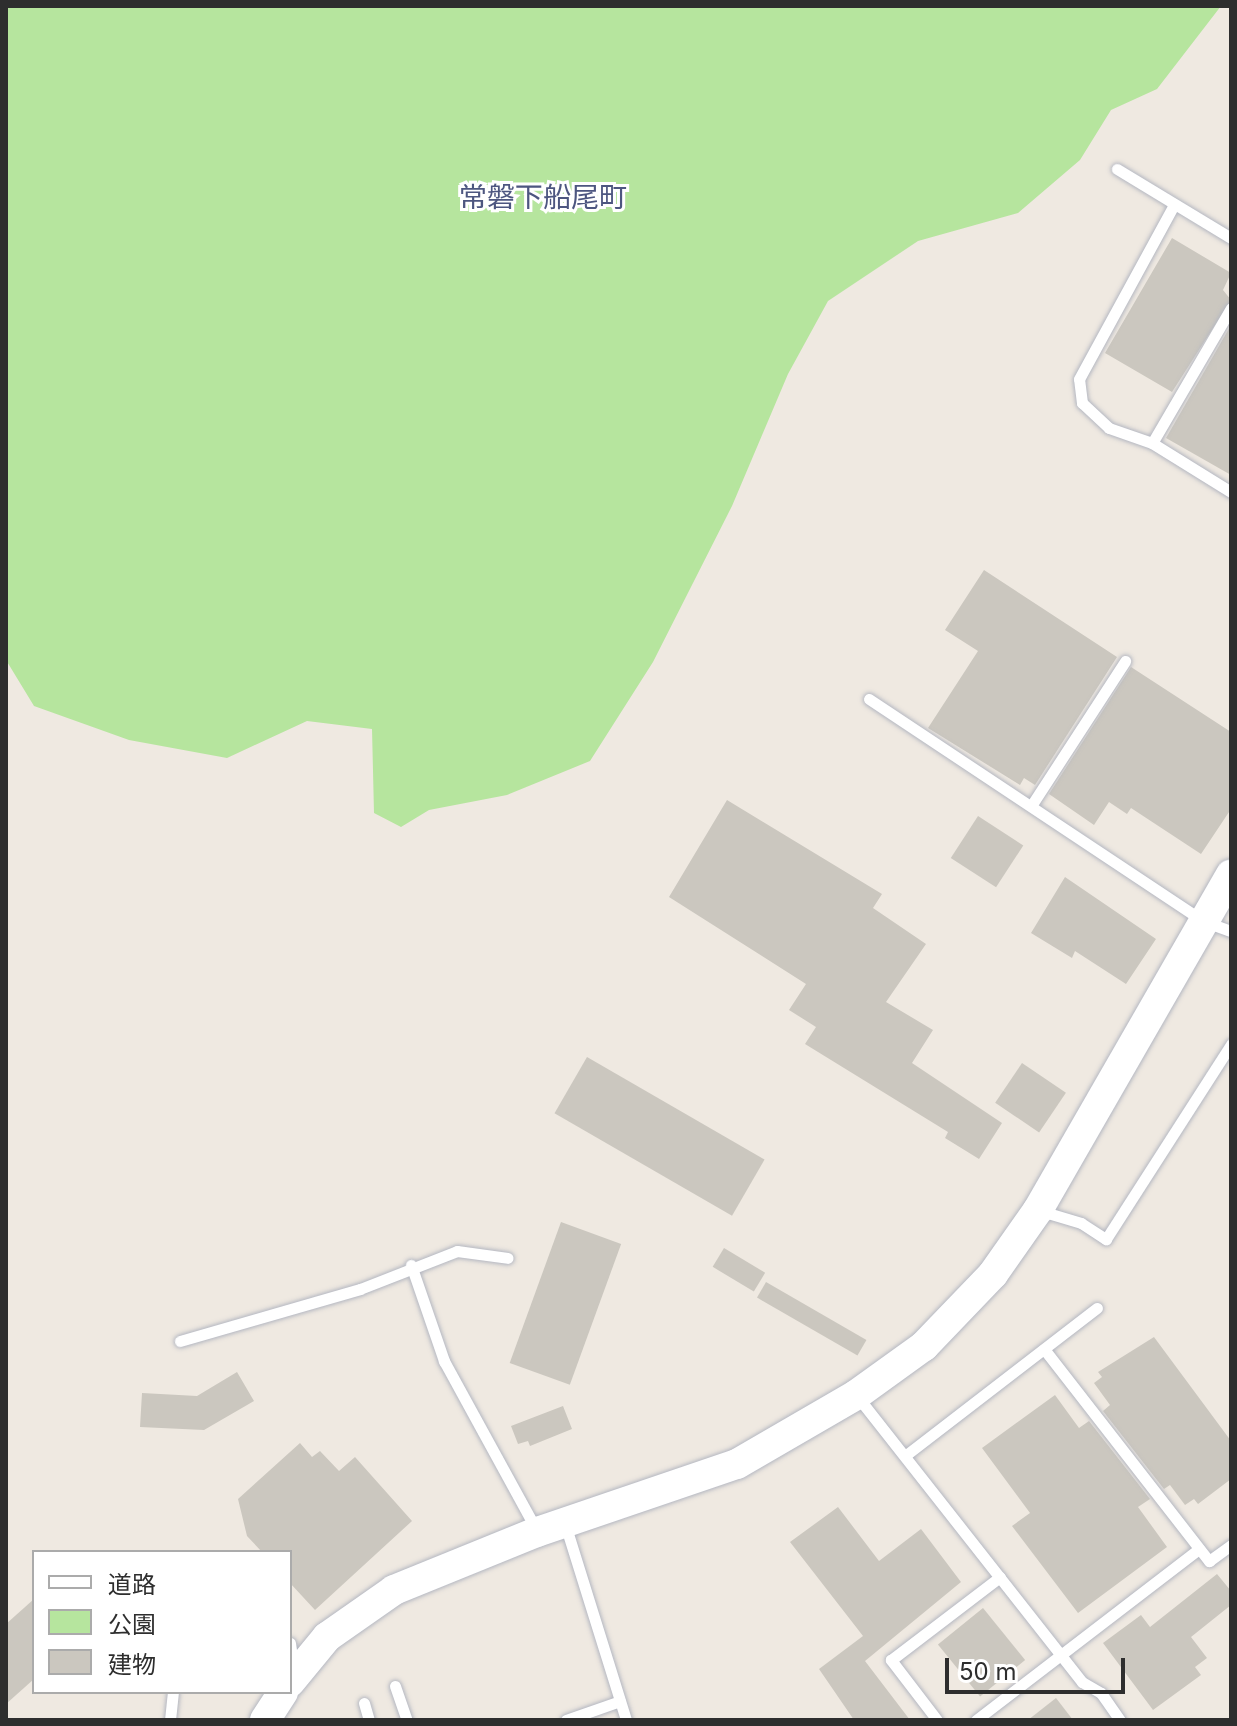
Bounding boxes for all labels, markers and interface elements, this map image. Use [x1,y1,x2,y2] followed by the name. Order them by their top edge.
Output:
[459,180,627,214] district label: 常磐下船尾町
[32,1550,292,1694] legend
[108,1570,156,1599] text: 道路
[108,1610,156,1639] text: 公園
[949,1642,1129,1692] scale bar
[108,1650,156,1679] text: 建物
[959,1657,1017,1686] text: 50 m

